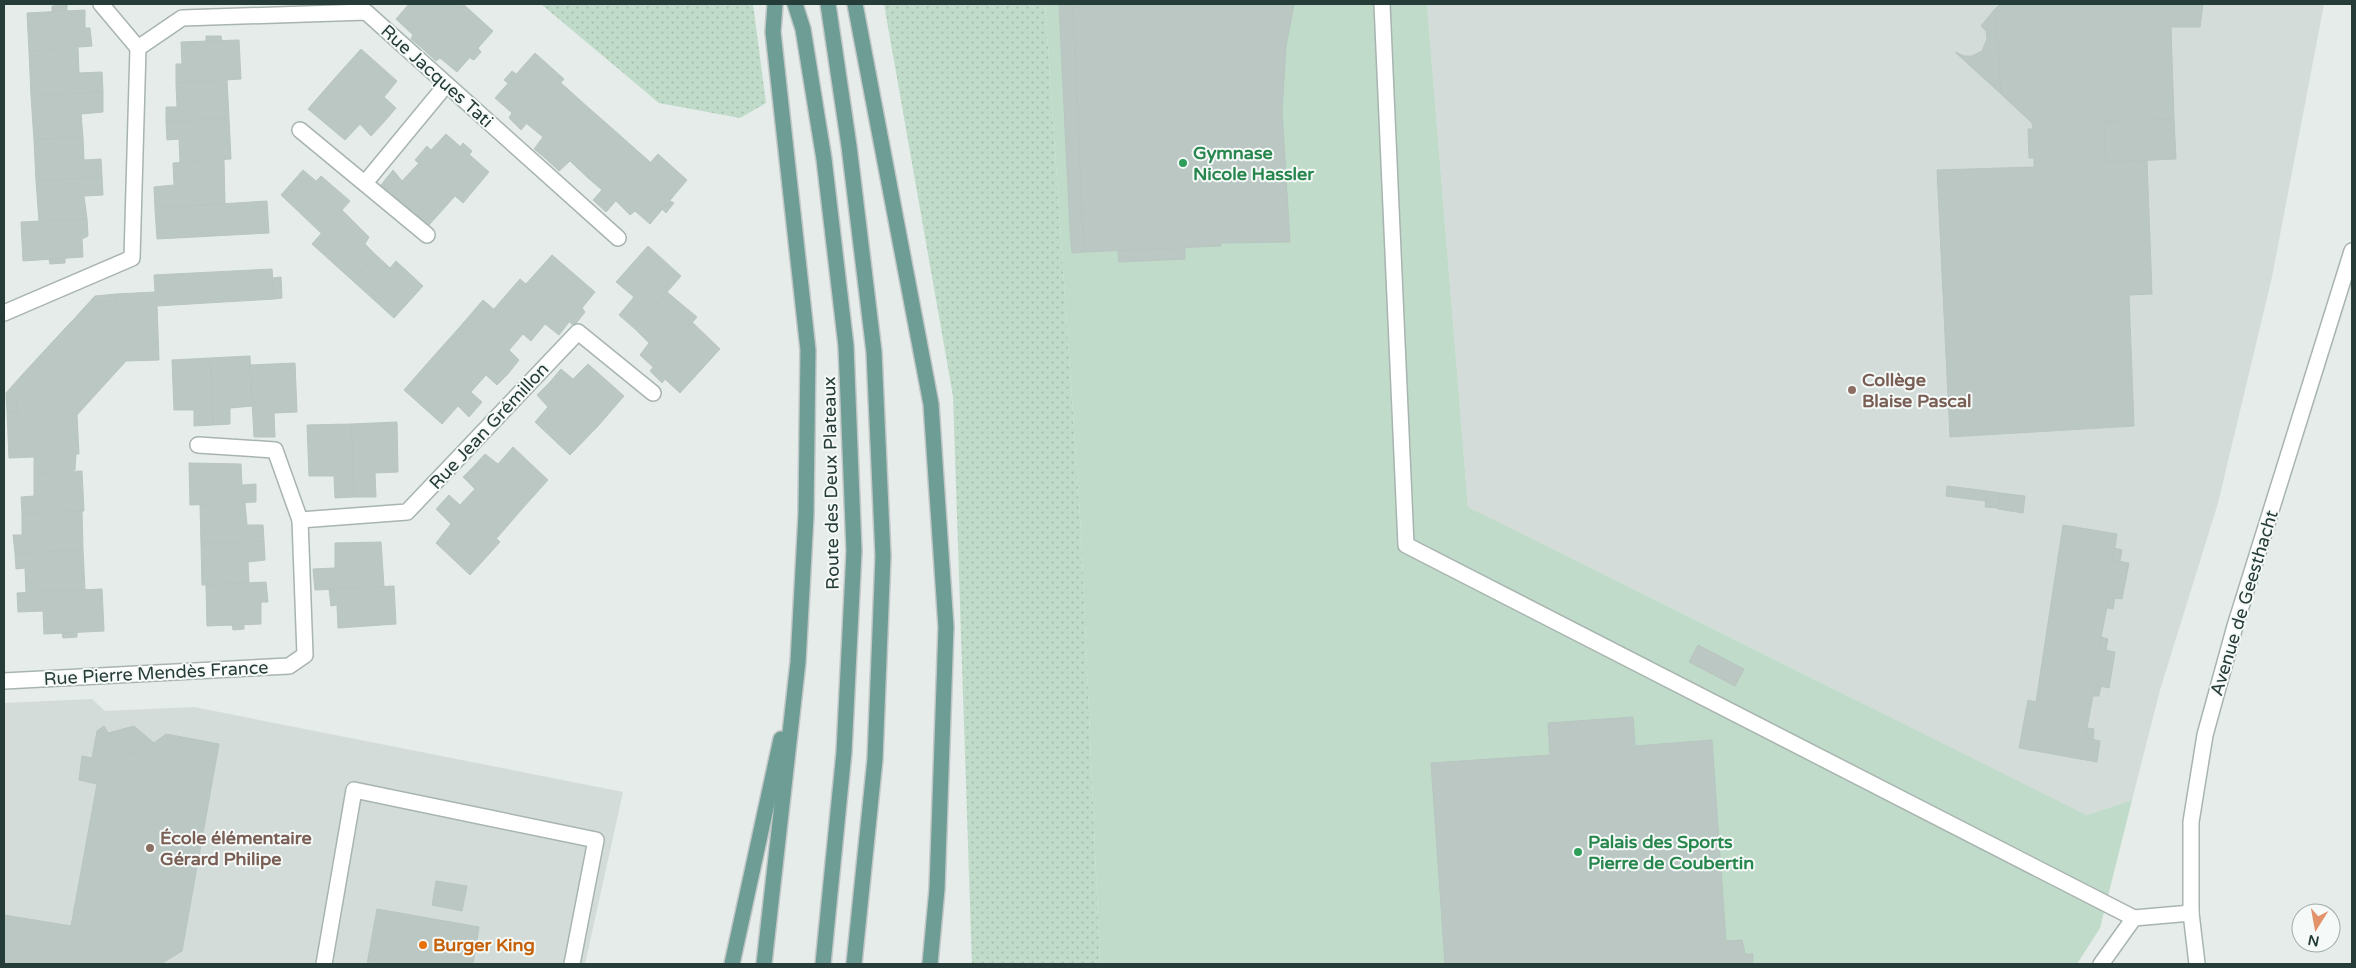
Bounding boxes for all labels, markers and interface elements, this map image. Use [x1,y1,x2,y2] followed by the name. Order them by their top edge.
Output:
[376,20,498,132] street label: Rue Jacques Tati
[1193,142,1315,185] place label: Gymnase Nicole Hassler
[1177,157,1189,169] marker: Gymnase Nicole Hassler
[425,358,553,494] street label: Rue Jean Grémillon
[1862,369,1972,412] place label: Collège Blaise Pascal
[818,376,844,590] street label: Route des Deux Plateaux
[1846,384,1858,396] marker: Collège Blaise Pascal
[2205,507,2283,699] street label: Avenue de Geesthacht
[43,656,269,690] street label: Rue Pierre Mendès France
[160,827,312,870] place label: École élémentaire Gérard Philipe
[1588,831,1754,874] place label: Palais des Sports Pierre de Coubertin
[144,842,156,854] marker: École élémentaire Gérard Philipe
[1572,846,1584,858] marker: Palais des Sports Pierre de Coubertin
[2291,903,2341,953] north arrow
[2306,931,2321,950] text: N
[433,934,535,956] place label: Burger King
[417,939,429,951] marker: Burger King

